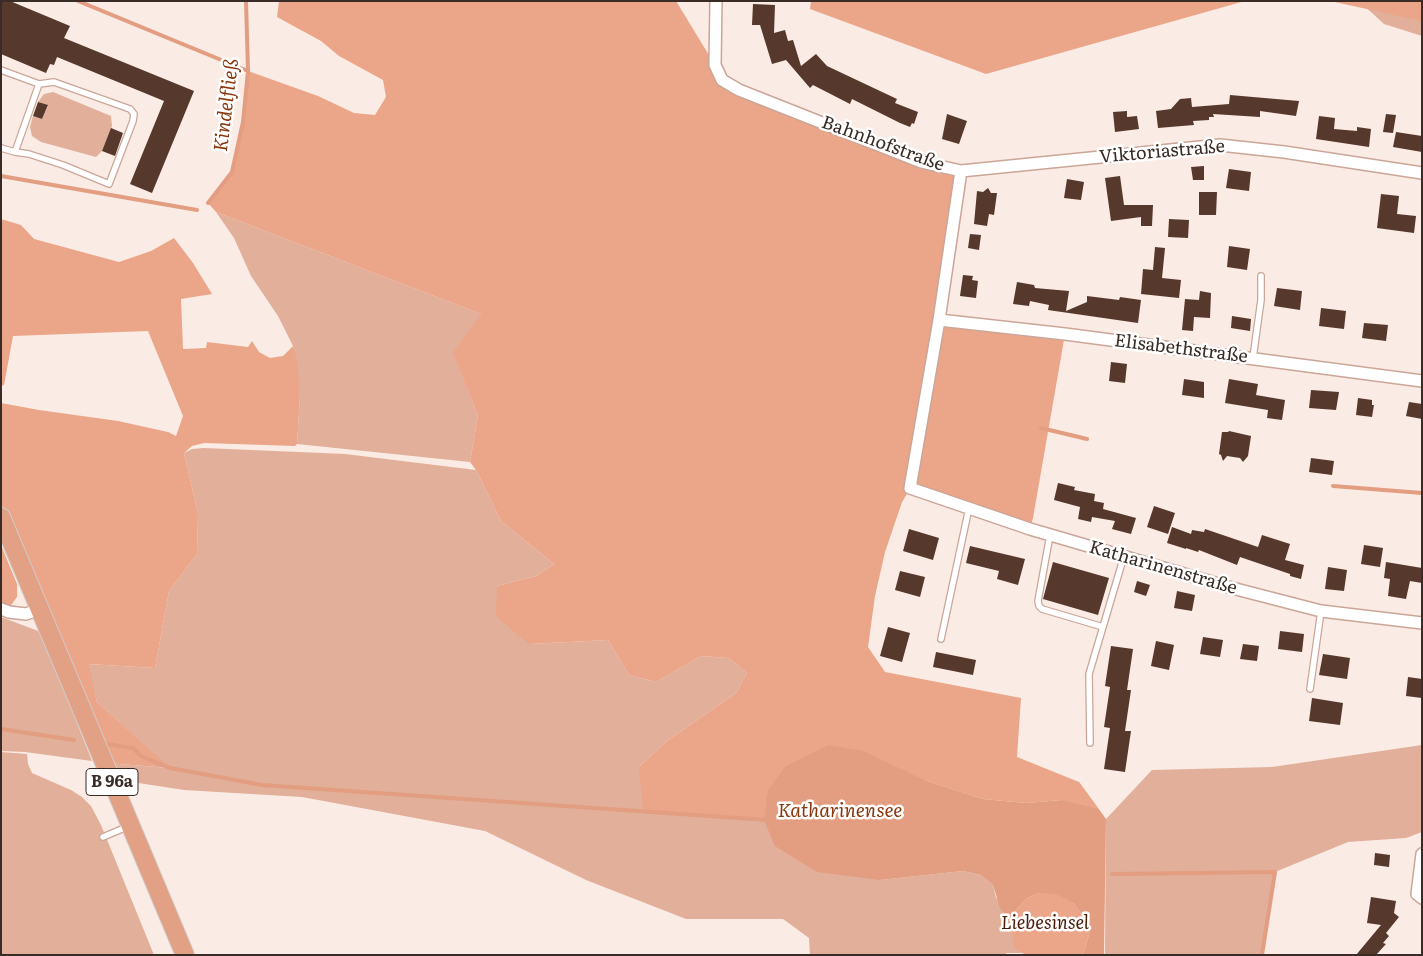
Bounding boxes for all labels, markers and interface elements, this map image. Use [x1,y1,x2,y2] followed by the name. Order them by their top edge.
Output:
[210,57,244,153] water label: Kindelfließ
[819,112,947,176] street label: Bahnhofstraße
[1098,136,1226,168] street label: Viktoriastraße
[1113,330,1249,368] street label: Elisabethstraße
[1086,537,1240,599] street label: Katharinenstraße
[86,769,138,796] road number: B 96a
[778,800,902,822] water label: Katharinensee
[1001,913,1089,935] park label: Liebesinsel

